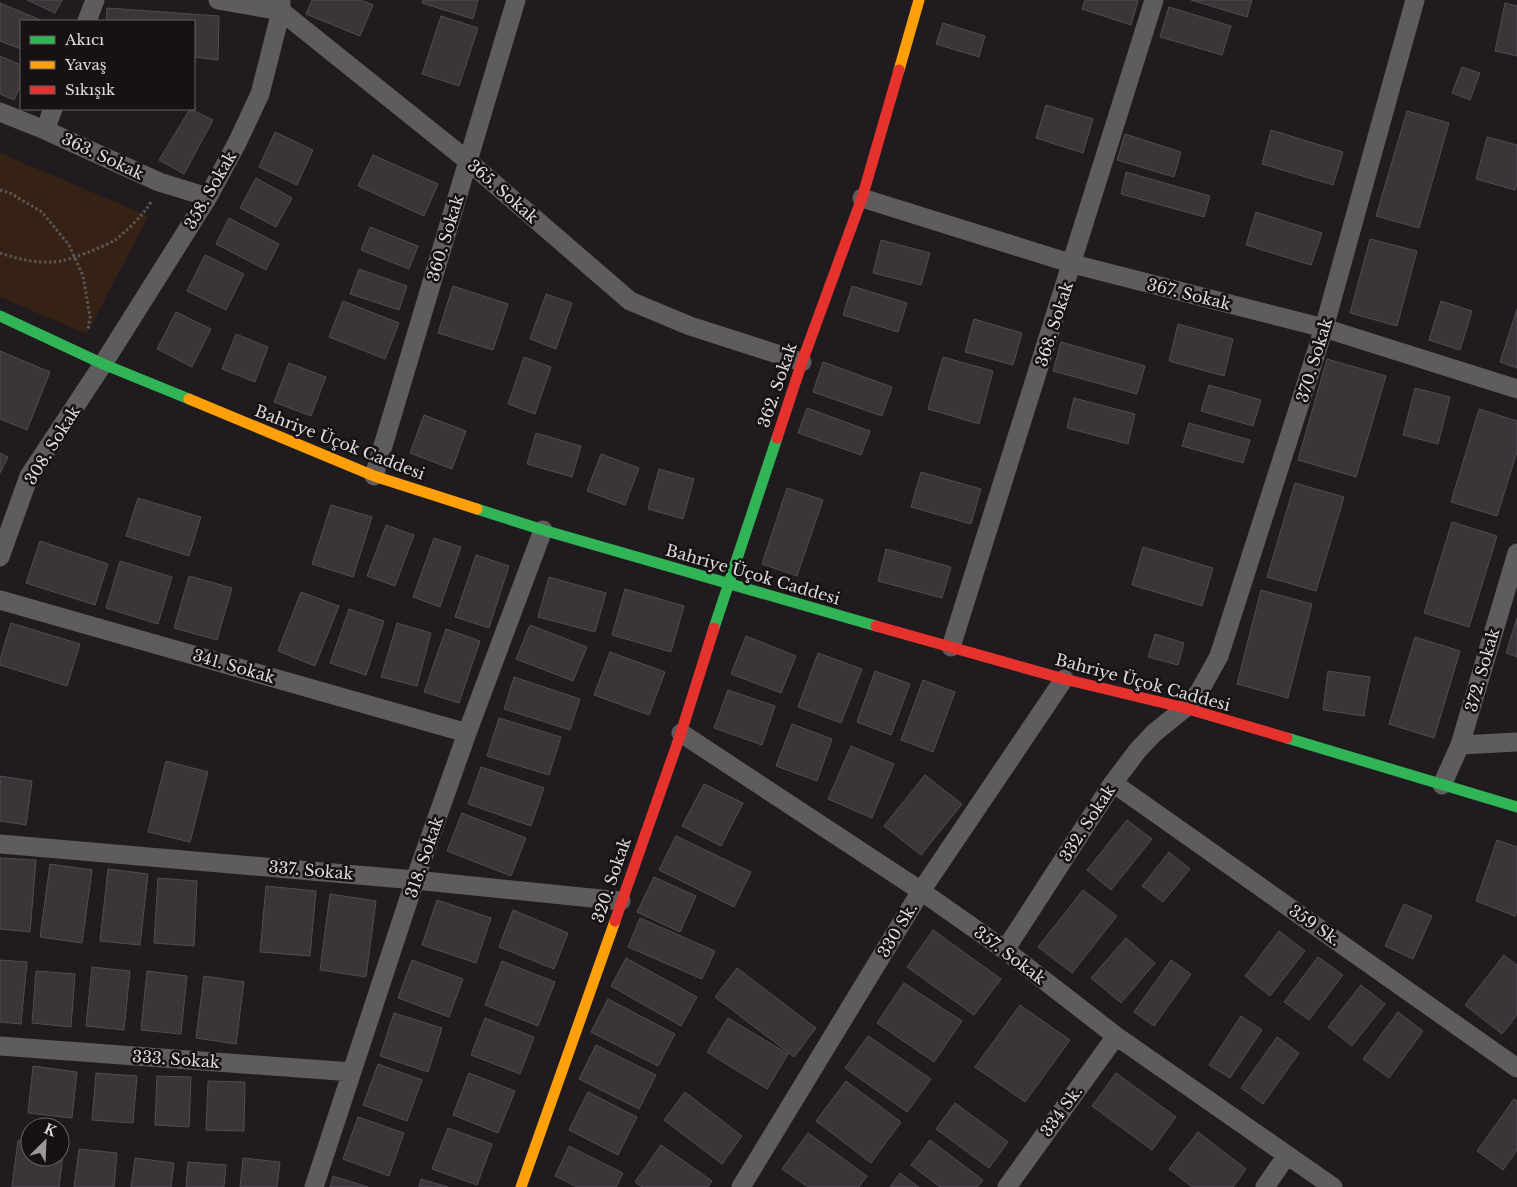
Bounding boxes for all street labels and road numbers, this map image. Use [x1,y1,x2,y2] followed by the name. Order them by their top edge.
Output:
[59,128,147,184] street label: 363. Sokak
[180,147,240,233] street label: 358. Sokak
[464,155,543,227] street label: 365. Sokak
[422,192,468,284] street label: 360. Sokak
[1145,274,1233,314] street label: 367. Sokak
[1031,279,1077,369] street label: 368. Sokak
[1292,315,1336,405] street label: 370. Sokak
[753,340,801,430] street label: 362. Sokak
[252,400,428,484] street label: Bahriye Üçok Caddesi
[20,402,84,488] street label: 308. Sokak
[664,540,843,609] street label: Bahriye Üçok Caddesi
[1461,626,1503,714] street label: 372. Sokak
[191,645,278,687] street label: 341. Sokak
[1053,649,1233,715] street label: Bahriye Üçok Caddesi
[1055,781,1119,865] street label: 332. Sokak
[401,813,447,900] street label: 318. Sokak
[587,835,635,925] street label: 320. Sokak
[268,856,354,884] street label: 337. Sokak
[873,899,921,961] street label: 330 Sk.
[1285,900,1345,950] street label: 359 Sk.
[970,922,1050,988] street label: 357. Sokak
[132,1046,221,1072] street label: 333. Sokak
[1036,1082,1086,1140] street label: 334 Sk.

